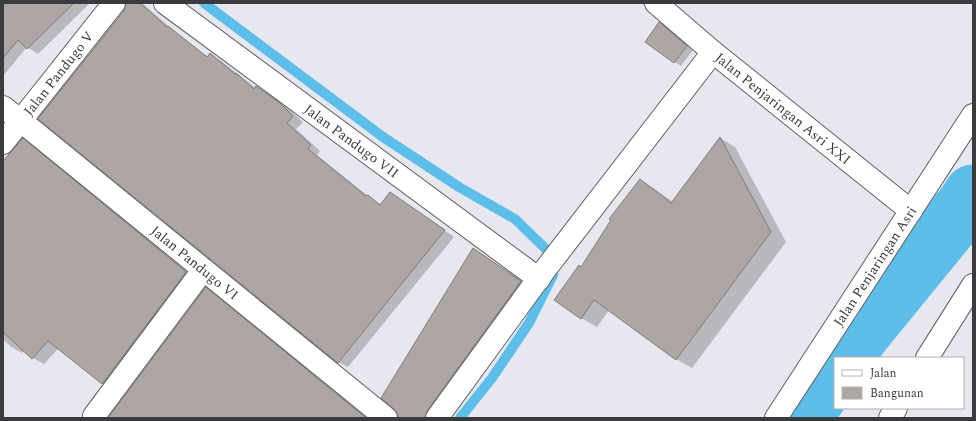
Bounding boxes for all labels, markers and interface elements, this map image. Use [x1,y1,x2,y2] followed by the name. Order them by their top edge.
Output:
[19,27,99,120] street label: Jalan Pandugo V
[710,47,855,170] street label: Jalan Penjaringan Asri XXI
[299,99,403,183] street label: Jalan Pandugo VII
[828,202,922,331] street label: Jalan Penjaringan Asri
[146,221,243,305] street label: Jalan Pandugo VI
[834,357,964,409] legend
[870,364,897,383] text: Jalan
[870,384,924,403] text: Bangunan

